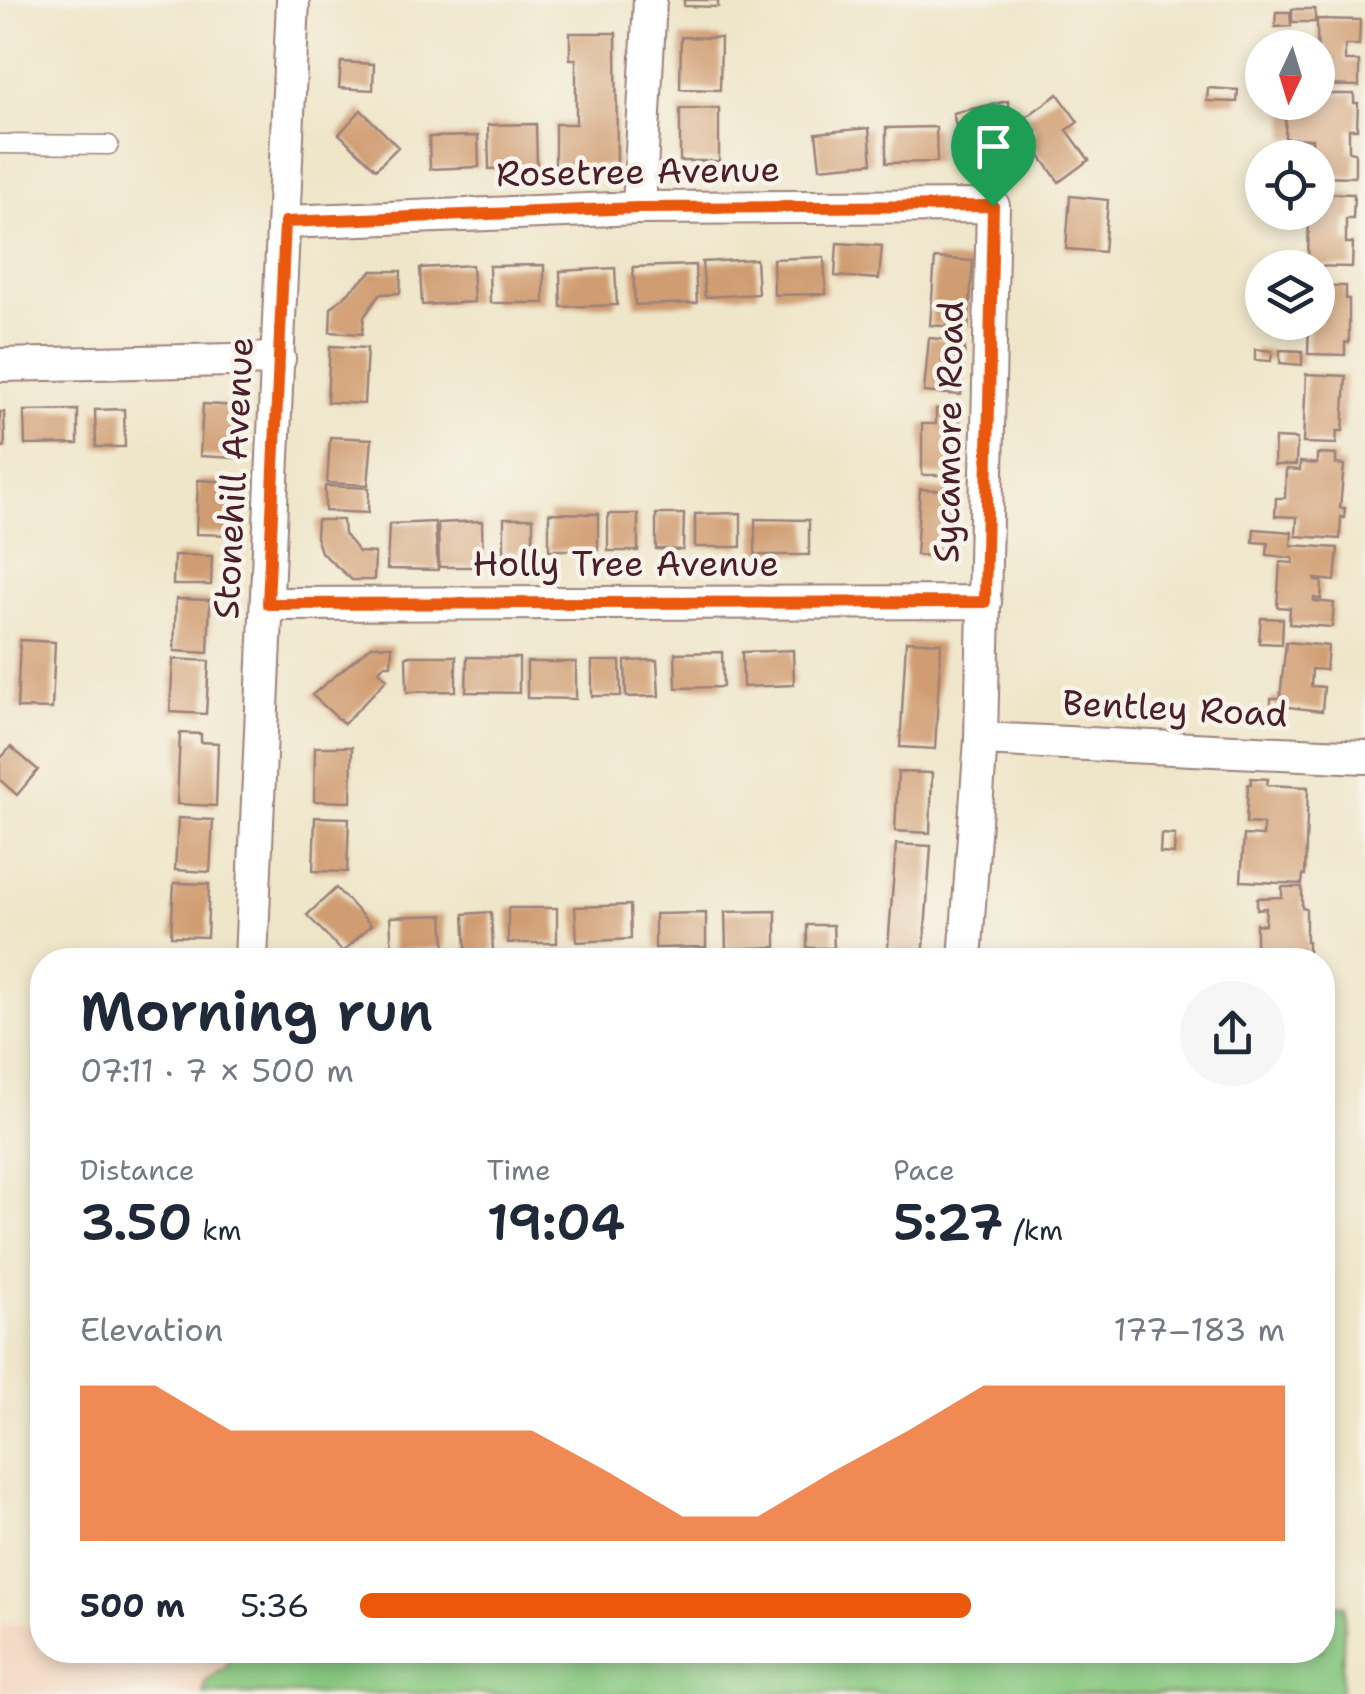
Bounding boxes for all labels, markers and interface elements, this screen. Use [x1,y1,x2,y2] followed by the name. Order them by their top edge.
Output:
[1245,30,1335,120] north arrow
[1245,30,1335,340] map controls
[951,104,1036,207] pin
[966,119,1021,174] icon: arrive
[1245,140,1335,230] button: locate
[496,145,780,197] street label: Rosetree Avenue
[1245,250,1335,340] button: layers
[922,301,974,563] street label: Sycamore Road
[202,336,264,620] street label: Stonehill Avenue
[473,540,779,587] street label: Holly Tree Avenue
[1061,679,1289,737] street label: Bentley Road
[80,974,433,1048] text: Morning run
[1180,981,1285,1086] button: share
[80,1049,354,1092] text: 07:11 · 7 × 500 m
[80,1151,195,1189] text: Distance
[487,1151,551,1189] text: Time
[893,1151,955,1189] text: Pace
[80,1189,192,1256] text: 3.50
[487,1189,625,1256] text: 19:04
[893,1189,1004,1256] text: 5:27
[192,1211,242,1249] text: km
[1004,1211,1063,1249] text: /km
[80,1308,223,1351] text: Elevation
[1114,1308,1285,1351] text: 177–183 m
[80,1584,185,1627] text: 500 m
[240,1584,309,1627] text: 5:36

